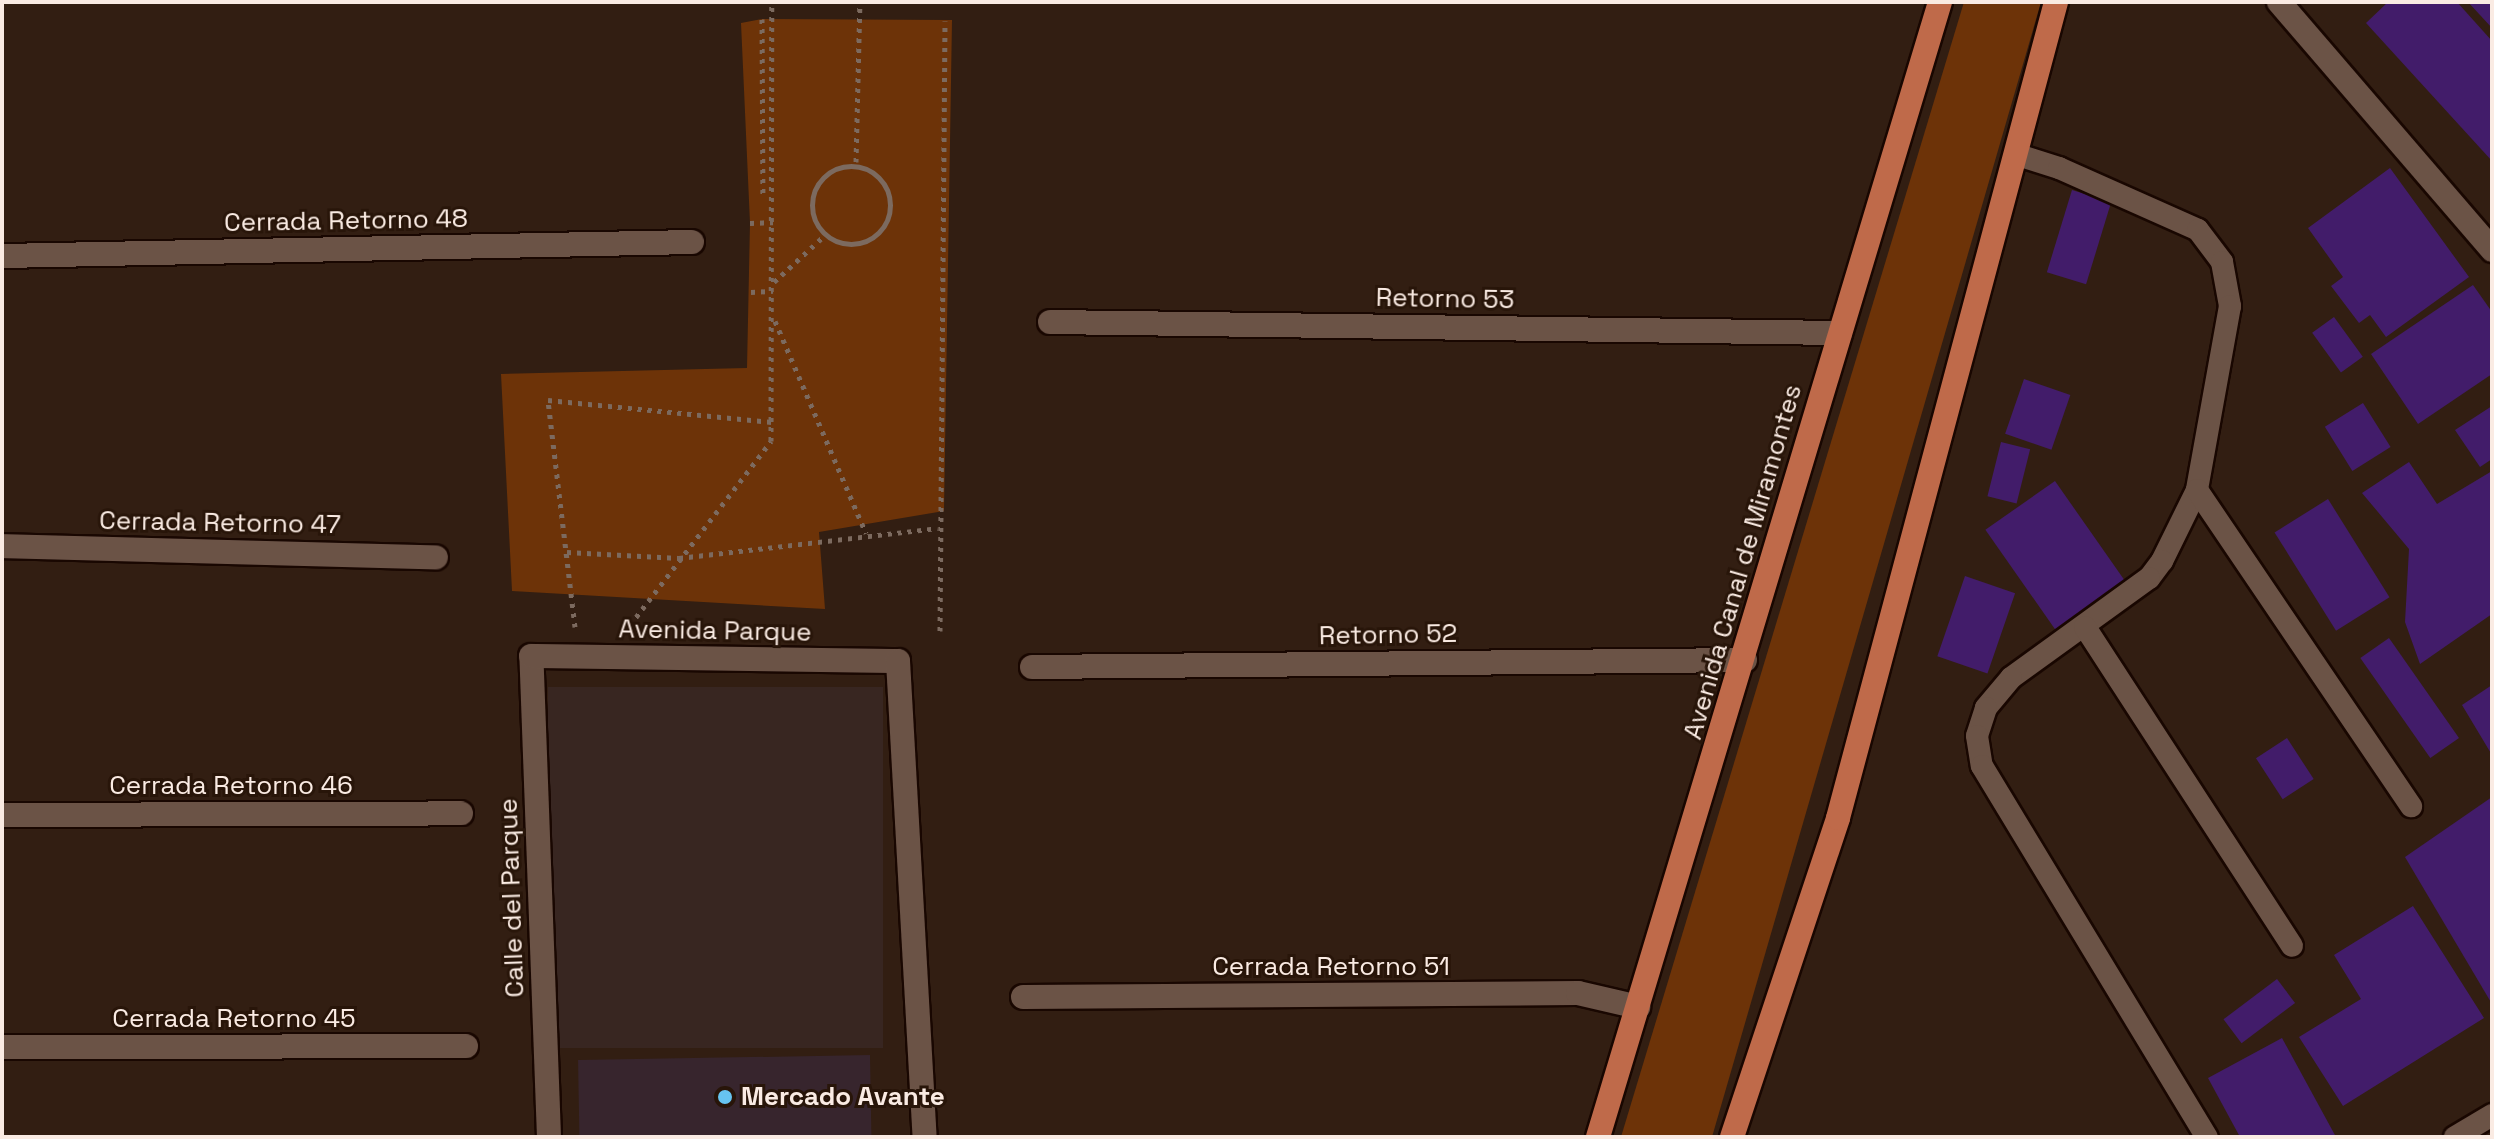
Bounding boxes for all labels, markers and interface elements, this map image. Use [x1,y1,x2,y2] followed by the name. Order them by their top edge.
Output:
[224,203,468,239] street label: Cerrada Retorno 48
[1375,282,1515,316] street label: Retorno 53
[1677,381,1809,743] street label: Avenida Canal de Miramontes
[99,505,341,541] street label: Cerrada Retorno 47
[618,614,812,648] street label: Avenida Parque
[1319,618,1457,652] street label: Retorno 52
[109,770,353,802] street label: Cerrada Retorno 46
[493,798,531,998] street label: Calle del Parque
[1212,951,1450,983] street label: Cerrada Retorno 51
[112,1003,356,1035] street label: Cerrada Retorno 45
[741,1081,945,1113] place label: Mercado Avante
[716,1088,734,1106] marker: Mercado Avante

